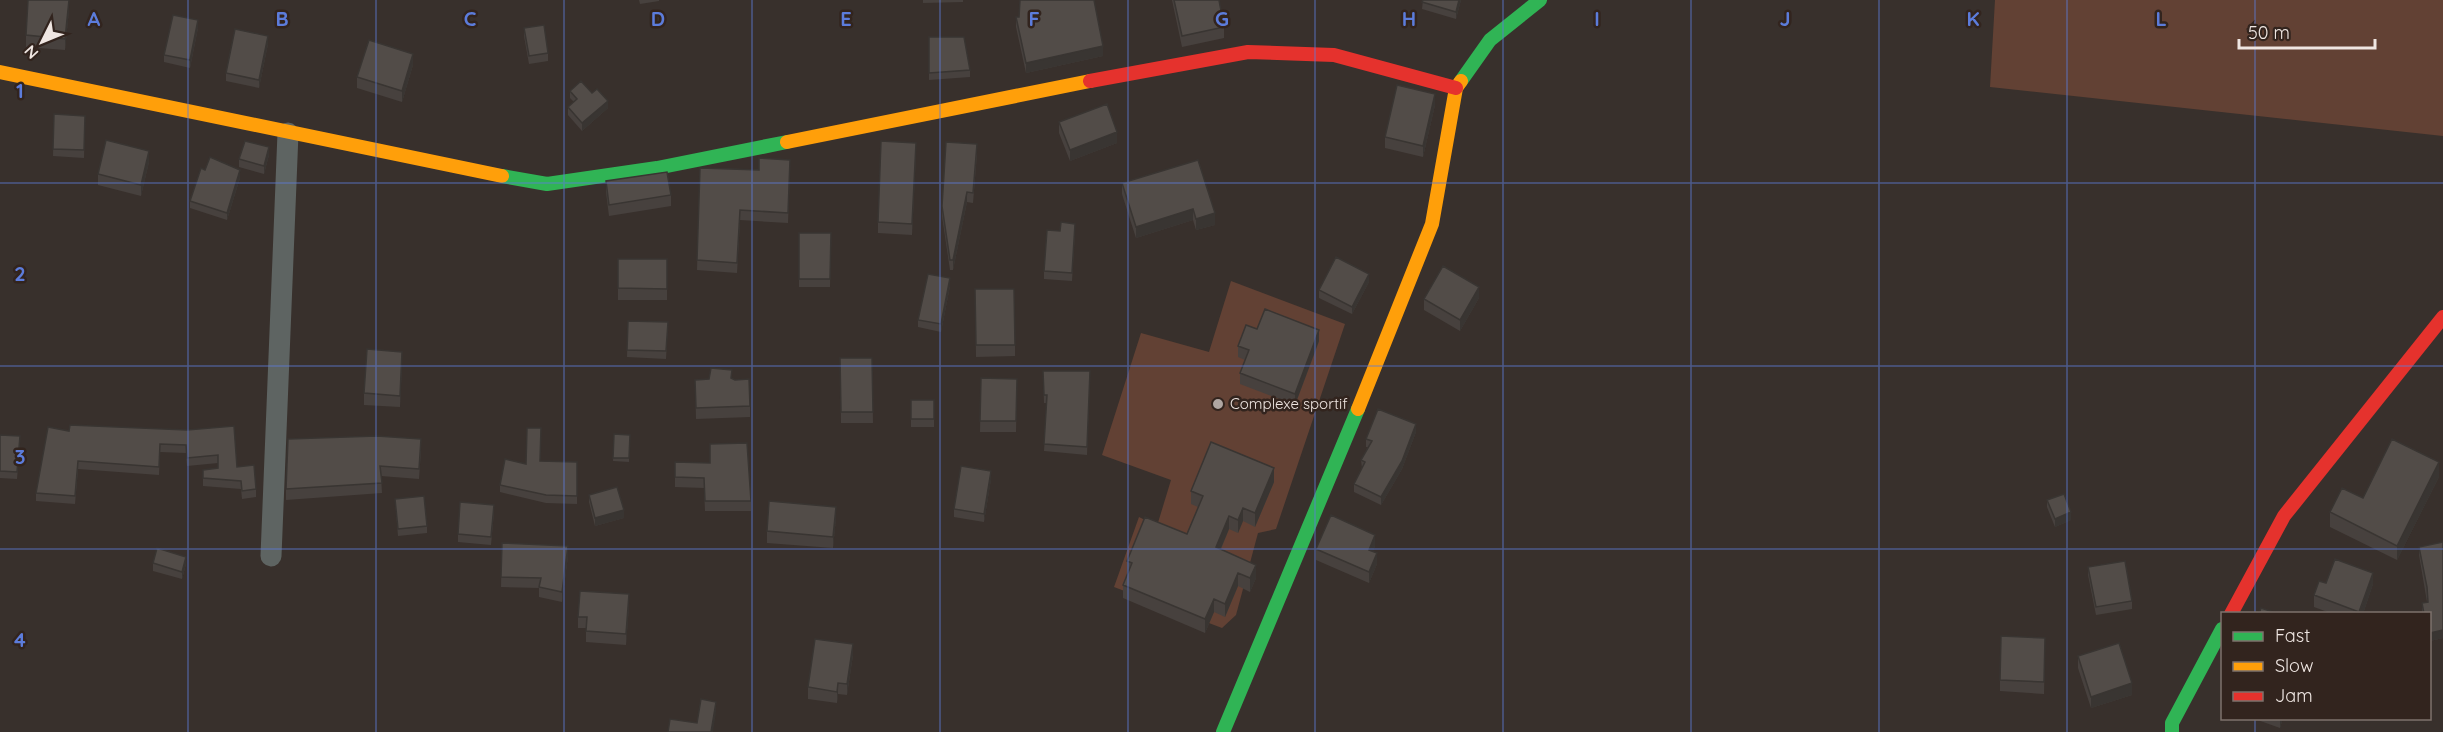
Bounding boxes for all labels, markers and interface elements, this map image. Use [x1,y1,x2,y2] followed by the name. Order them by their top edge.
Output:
[88,6,101,31] text: A
[275,6,289,31] text: B
[464,6,477,31] text: C
[651,6,665,31] text: D
[840,6,852,31] text: E
[1028,6,1040,31] text: F
[1215,6,1229,31] text: G
[1402,6,1416,31] text: H
[1594,6,1600,31] text: I
[1779,6,1791,31] text: J
[1966,6,1980,31] text: K
[2155,6,2167,31] text: L
[12,12,72,72] north arrow
[2239,12,2376,50] scale bar
[2248,21,2290,44] text: 50 m
[20,41,42,63] text: N
[16,78,24,103] text: 1
[14,261,26,286] text: 2
[1230,394,1348,413] place label: Complexe sportif
[1211,397,1225,411] marker: Complexe sportif
[15,444,25,469] text: 3
[2221,612,2431,720] legend
[2275,624,2310,647] text: Fast
[14,627,26,652] text: 4
[2275,654,2313,677] text: Slow
[2275,684,2313,707] text: Jam

